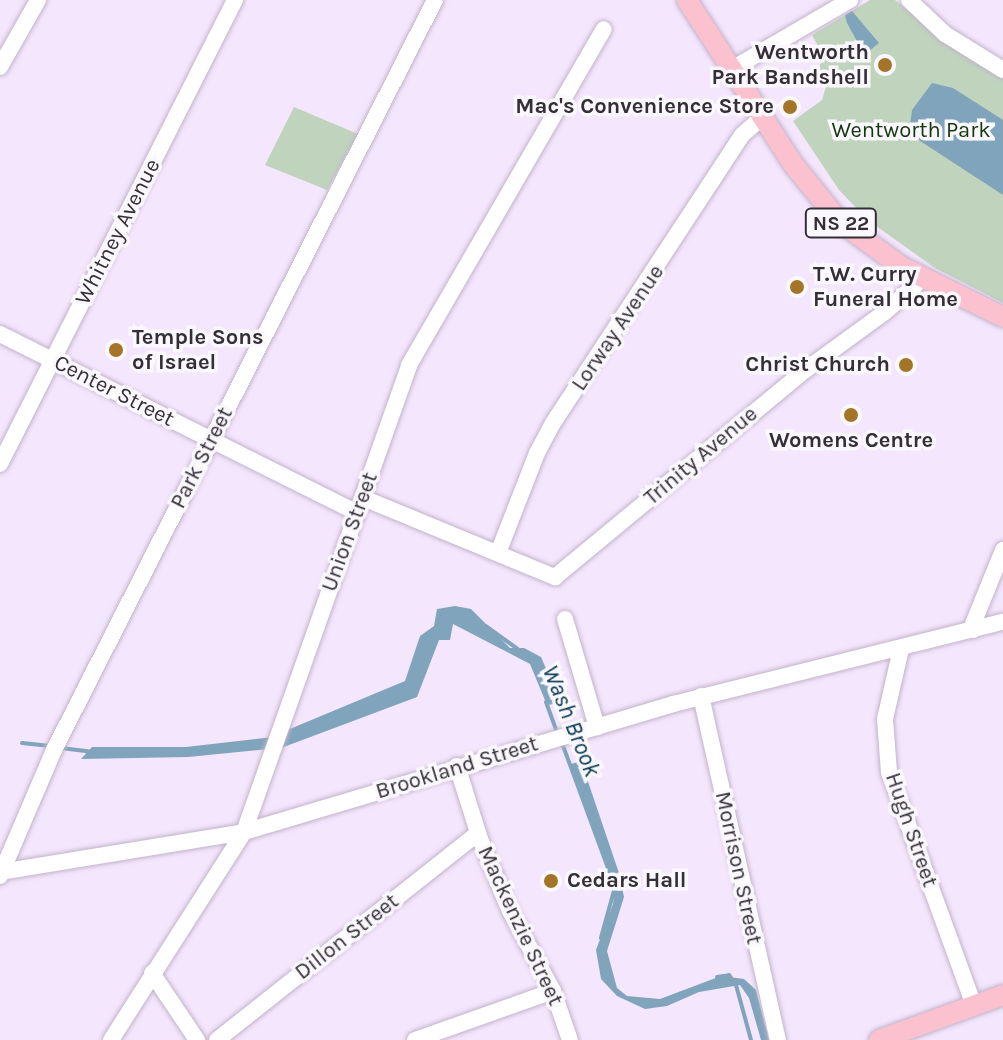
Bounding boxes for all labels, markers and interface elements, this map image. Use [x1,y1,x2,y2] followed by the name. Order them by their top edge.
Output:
[711,39,869,90] place label: Wentworth Park Bandshell
[876,56,894,74] marker: Wentworth Park Bandshell
[515,94,774,120] place label: Mac's Convenience Store
[781,98,799,116] marker: Mac's Convenience Store
[831,118,991,144] park label: Wentworth Park
[70,155,166,309] street label: Whitney Avenue
[803,207,879,239] road number: NS 22
[566,260,670,396] street label: Lorway Avenue
[813,261,958,312] place label: T.W. Curry Funeral Home
[788,278,806,296] marker: T.W. Curry Funeral Home
[132,324,264,376] place label: Temple Sons of Israel
[107,341,125,359] marker: Temple Sons of Israel
[50,349,178,433] street label: Center Street
[745,352,890,378] place label: Christ Church
[897,356,915,374] marker: Christ Church
[639,401,763,511] street label: Trinity Avenue
[165,403,239,513] street label: Park Street
[842,406,860,424] marker: Womens Centre
[769,428,933,454] place label: Womens Centre
[316,469,384,595] street label: Union Street
[536,661,606,781] water label: Wash Brook
[373,731,541,805] street label: Brookland Street
[879,769,943,891] street label: Hugh Street
[709,789,767,947] street label: Morrison Street
[471,842,569,1010] street label: Mackenzie Street
[567,868,687,894] place label: Cedars Hall
[542,872,560,890] marker: Cedars Hall
[290,888,404,986] street label: Dillon Street

